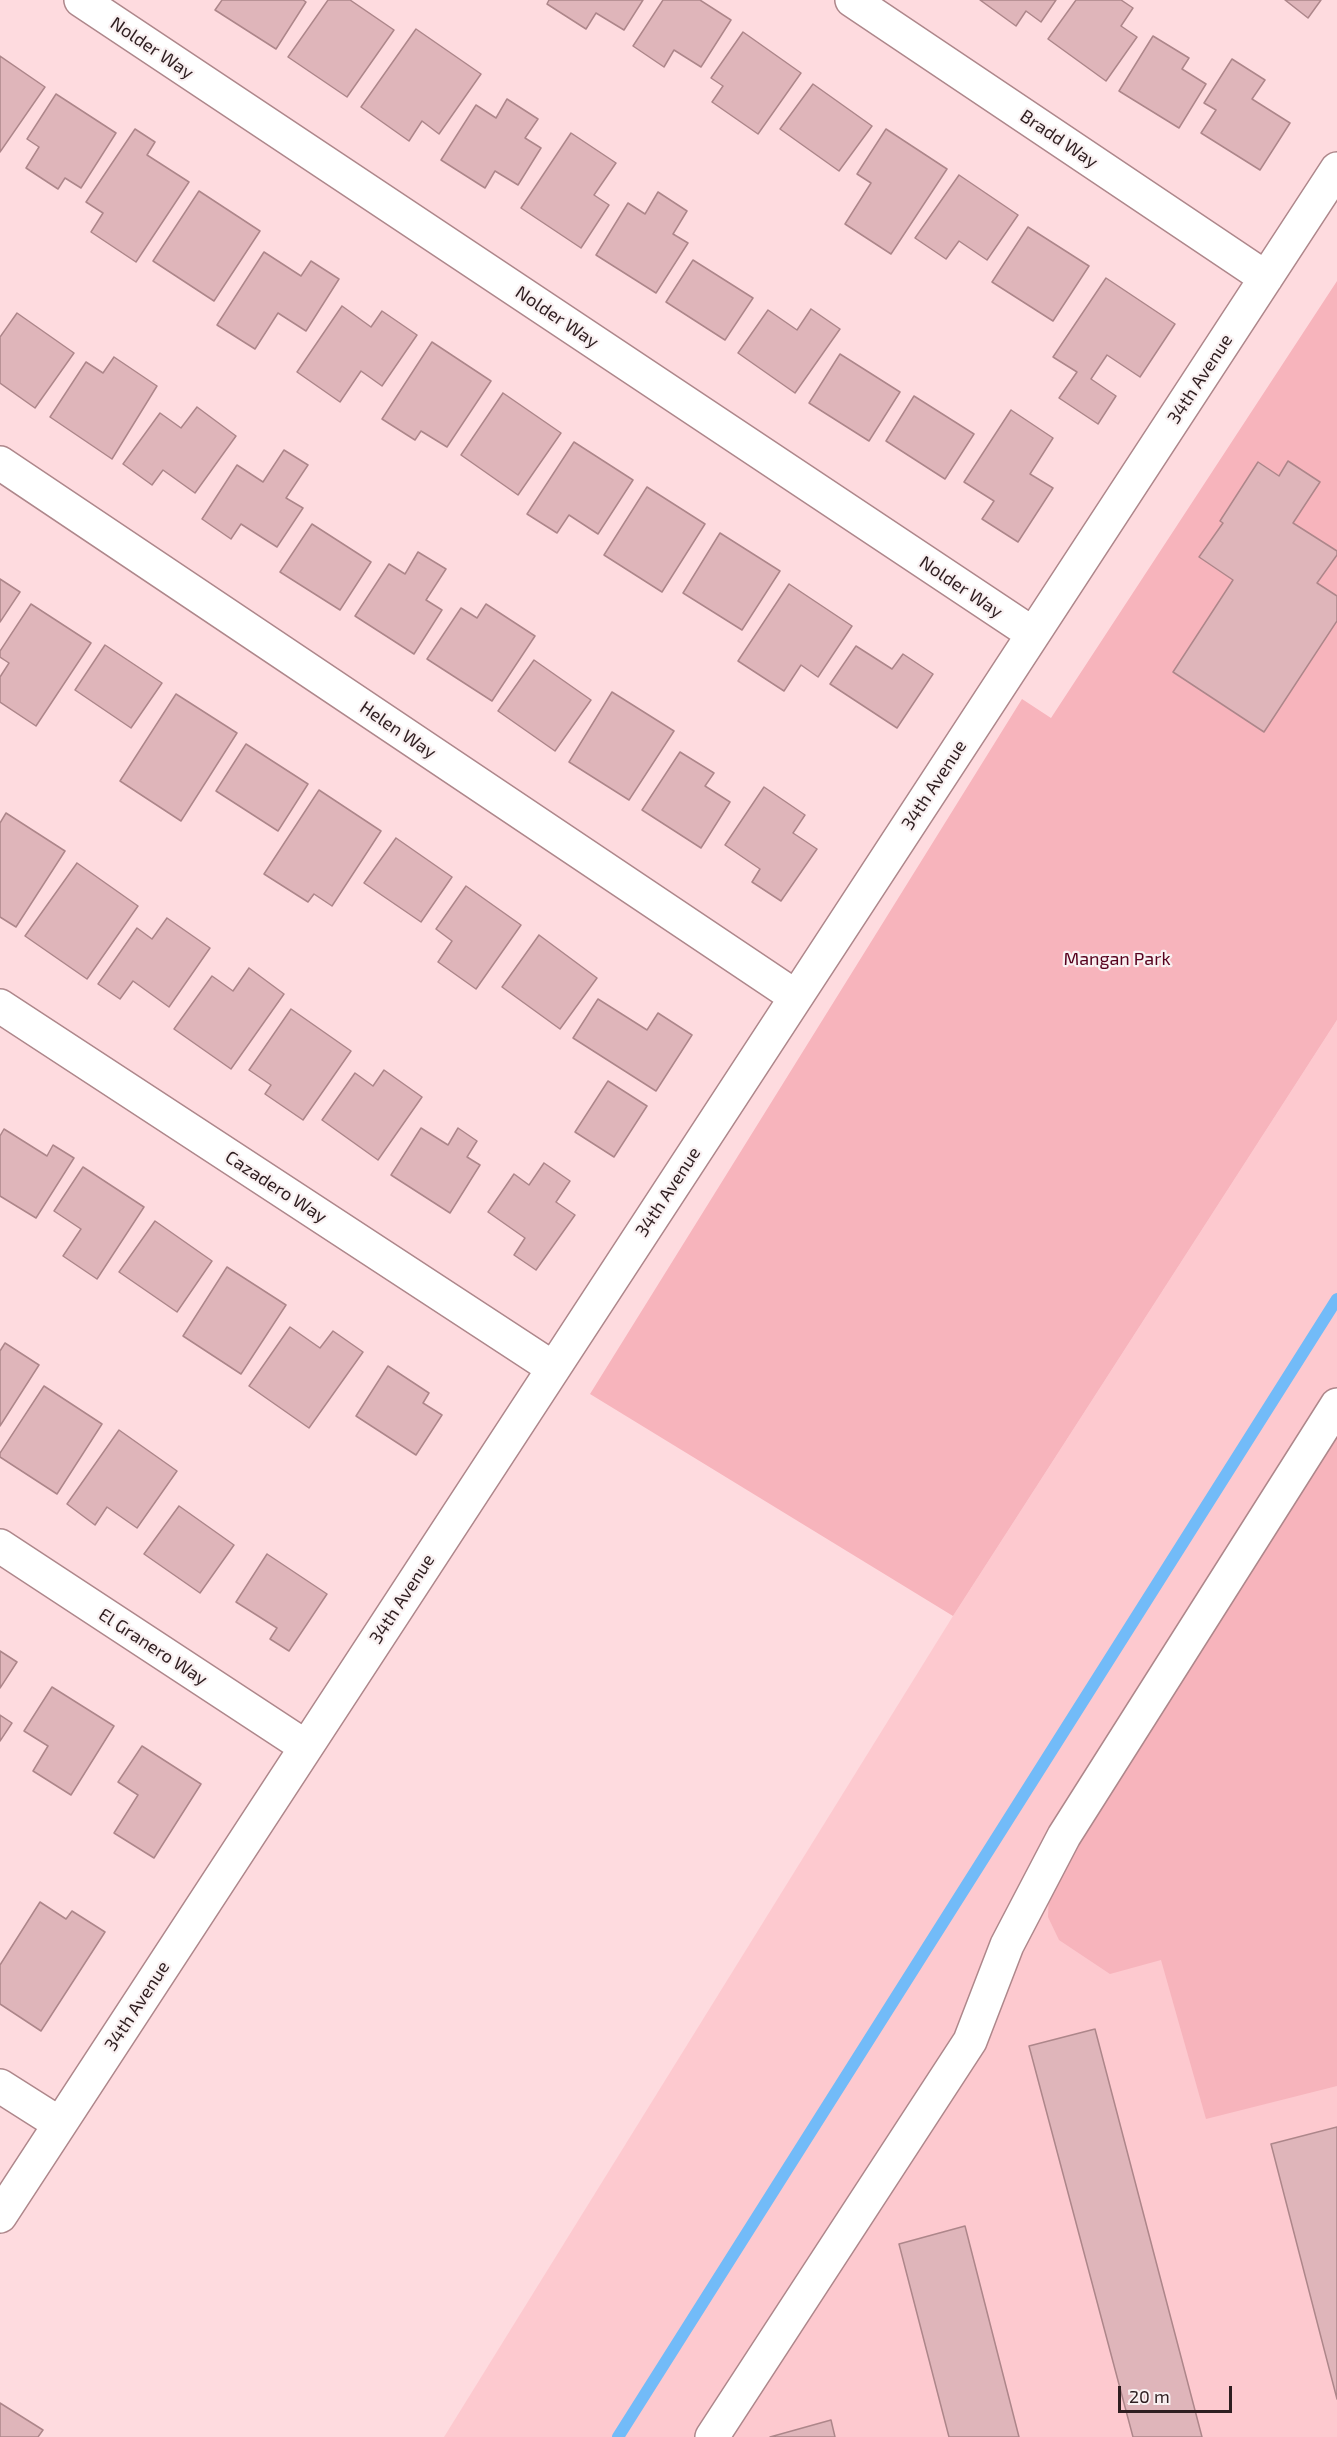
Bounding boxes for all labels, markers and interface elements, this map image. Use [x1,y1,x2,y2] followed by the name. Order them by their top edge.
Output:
[106,12,198,84] street label: Nolder Way
[1016,105,1102,173] street label: Bradd Way
[511,281,603,353] street label: Nolder Way
[1163,330,1237,428] street label: 34th Avenue
[915,551,1007,623] street label: Nolder Way
[356,697,440,763] street label: Helen Way
[897,736,971,834] street label: 34th Avenue
[1063,948,1171,970] park label: Mangan Park
[631,1143,705,1241] street label: 34th Avenue
[221,1146,331,1228] street label: Cazadero Way
[365,1550,439,1648] street label: 34th Avenue
[95,1604,211,1690] street label: El Granero Way
[100,1957,174,2055] street label: 34th Avenue
[1121,2374,1235,2412] scale bar
[1129,2385,1170,2407] text: 20 m

